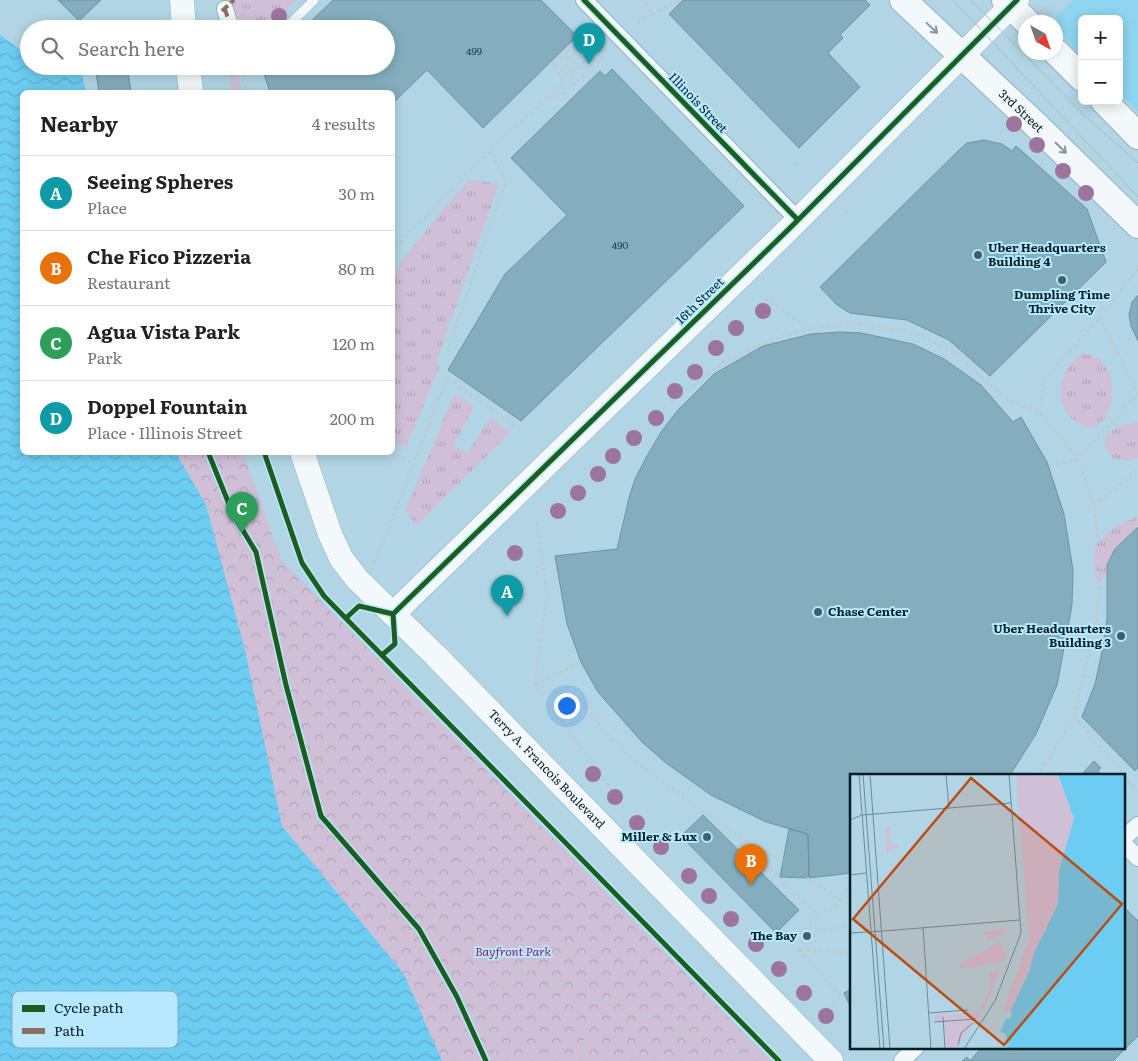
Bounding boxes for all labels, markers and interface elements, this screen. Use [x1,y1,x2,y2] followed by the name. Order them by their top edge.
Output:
[1018,15,1063,60] north arrow
[1078,15,1123,105] map controls
[1078,15,1123,60] button: +
[20,20,395,75] search box
[925,22,938,34] one-way arrow
[573,23,605,64] pin: D
[38,34,66,62] icon: search
[78,34,185,62] text: Search here
[466,43,482,58] house number: 499
[1078,60,1123,105] button: −
[665,68,732,137] street label: Illinois Street
[995,85,1048,136] street label: 3rd Street
[40,107,118,138] text: Nearby
[312,111,375,135] text: 4 results
[1054,142,1067,154] one-way arrow
[87,167,233,195] text: Seeing Spheres
[50,181,62,205] text: A
[338,181,375,205] text: 30 m
[87,195,127,219] text: Place
[612,237,628,252] house number: 490
[988,238,1106,270] place label: Uber Headquarters Building 4
[87,242,251,270] text: Che Fico Pizzeria
[972,249,984,261] marker: Uber Headquarters Building 4
[50,256,62,280] text: B
[338,256,375,280] text: 80 m
[87,270,171,294] text: Restaurant
[671,273,728,328] street label: 16th Street
[1056,274,1068,286] marker: Dumpling Time Thrive City
[1014,285,1110,317] place label: Dumpling Time Thrive City
[87,317,240,345] text: Agua Vista Park
[50,331,62,355] text: C
[332,331,375,355] text: 120 m
[87,345,122,369] text: Park
[87,392,247,420] text: Doppel Fountain
[50,406,62,430] text: D
[330,406,375,430] text: 200 m
[87,420,242,444] text: Place · Illinois Street
[226,492,258,533] pin: C
[491,575,523,616] pin: A
[828,602,909,620] place label: Chase Center
[812,606,824,618] marker: Chase Center
[993,619,1111,651] place label: Uber Headquarters Building 3
[1115,630,1127,642] marker: Uber Headquarters Building 3
[554,693,580,719] your location
[485,705,610,833] street label: Terry A. Francois Boulevard
[850,774,1126,1048] inset map
[621,827,698,845] place label: Miller & Lux
[701,831,713,843] marker: Miller & Lux
[735,844,767,885] pin: B
[751,926,798,944] place label: The Bay
[801,930,813,942] marker: The Bay
[475,942,551,960] park label: Bayfront Park
[12,991,178,1048] legend
[54,997,123,1017] text: Cycle path
[54,1020,84,1040] text: Path

